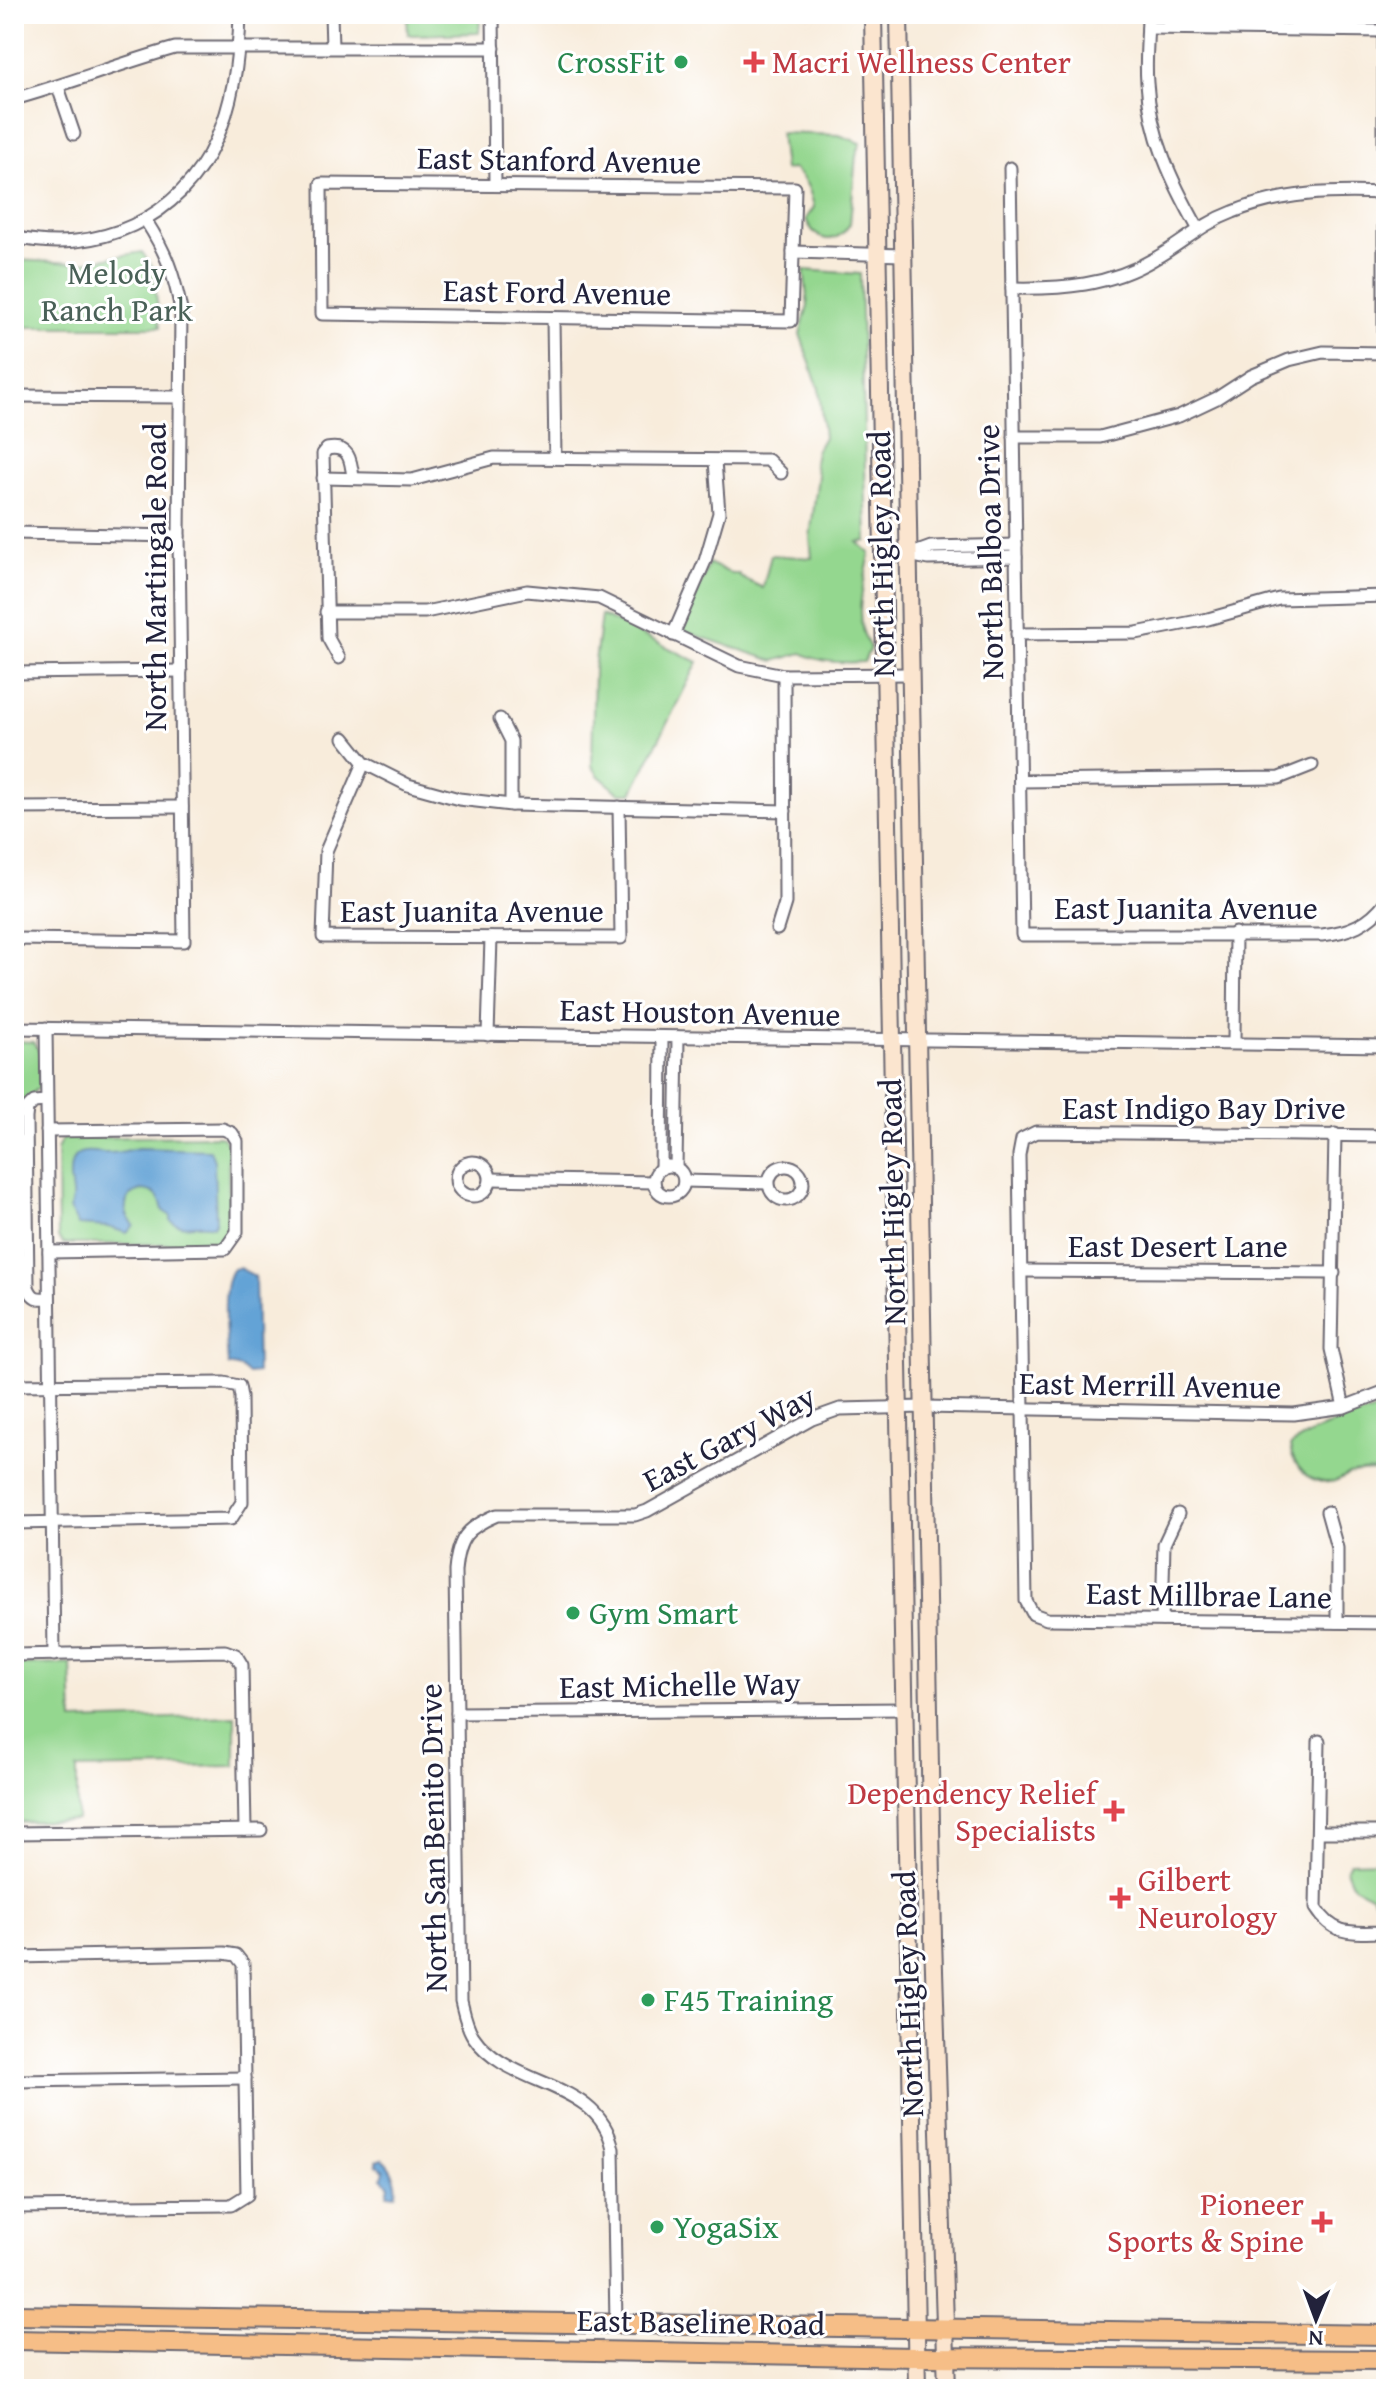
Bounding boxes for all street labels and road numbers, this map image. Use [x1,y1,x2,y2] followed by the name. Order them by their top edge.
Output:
[416,134,702,185] street label: East Stanford Avenue
[442,266,672,317] street label: East Ford Avenue
[131,423,178,731] street label: North Martingale Road
[964,424,1015,680] street label: North Balboa Drive
[855,430,906,678] street label: North Higley Road
[1054,884,1318,931] street label: East Juanita Avenue
[340,887,604,934] street label: East Juanita Avenue
[559,986,841,1037] street label: East Houston Avenue
[866,1078,917,1326] street label: North Higley Road
[1062,1084,1346,1131] street label: East Indigo Bay Drive
[1068,1222,1288,1269] street label: East Desert Lane
[1018,1359,1282,1410] street label: East Merrill Avenue
[634,1372,824,1503] street label: East Gary Way
[1086,1569,1332,1620] street label: East Millbrae Lane
[559,1659,801,1710] street label: East Michelle Way
[406,1683,459,1993] street label: North San Benito Drive
[880,1870,935,2118] street label: North Higley Road
[576,2296,826,2347] street label: East Baseline Road

